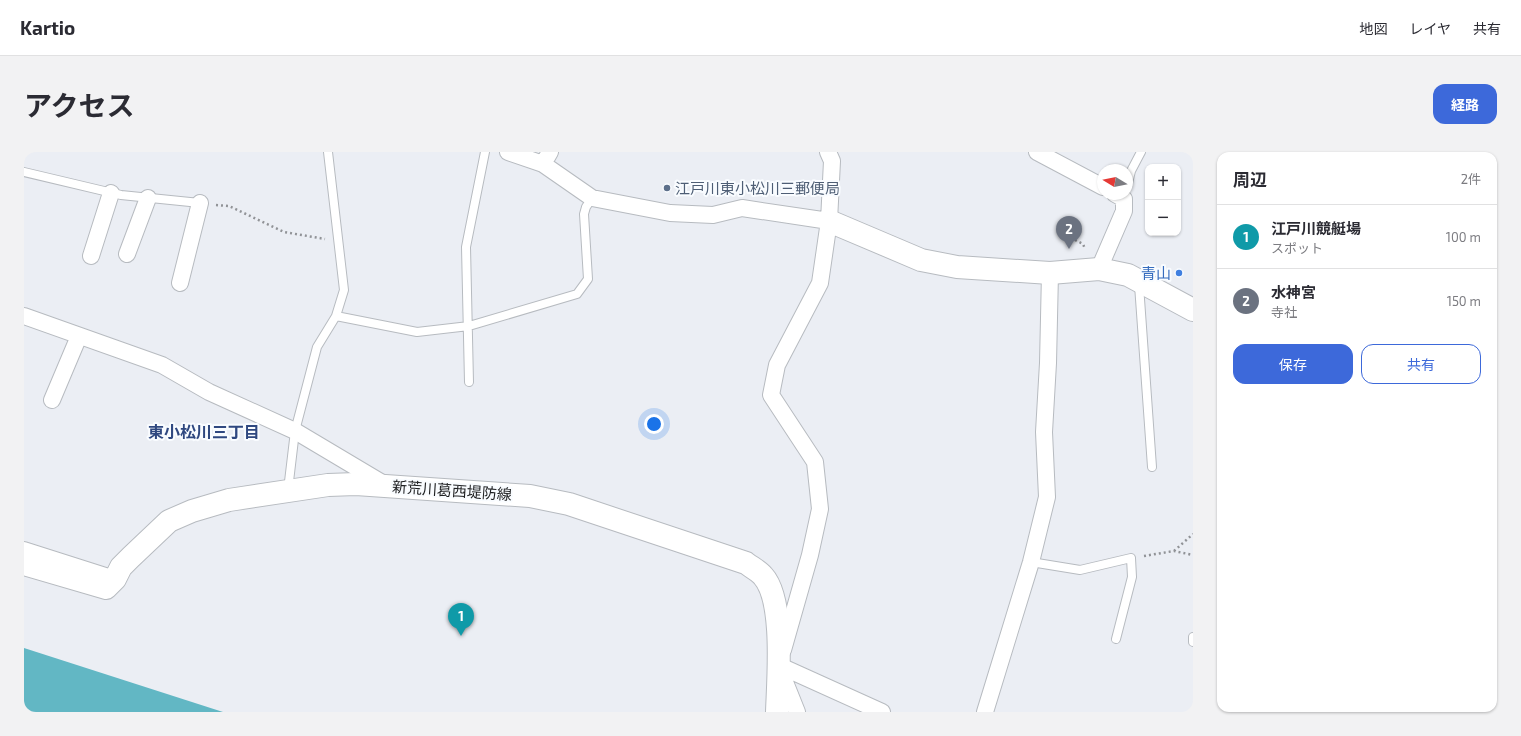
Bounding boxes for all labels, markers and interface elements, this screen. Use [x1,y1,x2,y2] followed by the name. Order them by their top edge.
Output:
[20,16,75,39] text: Kartio
[1359,20,1387,37] text: 地図
[1409,20,1451,37] text: レイヤ
[1473,20,1501,37] text: 共有
[1433,84,1497,124] button: 経路
[24,88,135,122] text: アクセス
[1097,164,1133,200] north arrow
[1145,164,1181,236] map controls
[1145,164,1181,200] button: +
[1233,169,1267,189] text: 周辺
[1461,171,1481,187] text: 2件
[675,179,840,197] place label: 江戸川東小松川三郵便局
[662,183,672,193] marker: 江戸川東小松川三郵便局
[1145,200,1181,236] button: −
[1056,216,1082,249] pin: 2
[1271,219,1361,237] text: 江戸川競艇場
[1243,229,1249,245] text: 1
[1446,229,1481,245] text: 100 m
[1271,240,1323,256] text: スポット
[1141,264,1171,282] place label: 青山
[1174,268,1184,278] marker: 青山
[1271,283,1316,301] text: 水神宮
[1242,293,1250,309] text: 2
[1447,293,1481,309] text: 150 m
[1271,304,1297,320] text: 寺社
[1233,344,1353,384] button: 保存
[1361,344,1481,384] button: 共有
[644,414,664,434] your location
[148,422,260,441] district label: 東小松川三丁目
[392,477,512,503] street label: 新荒川葛西堤防線
[448,603,474,636] pin: 1

